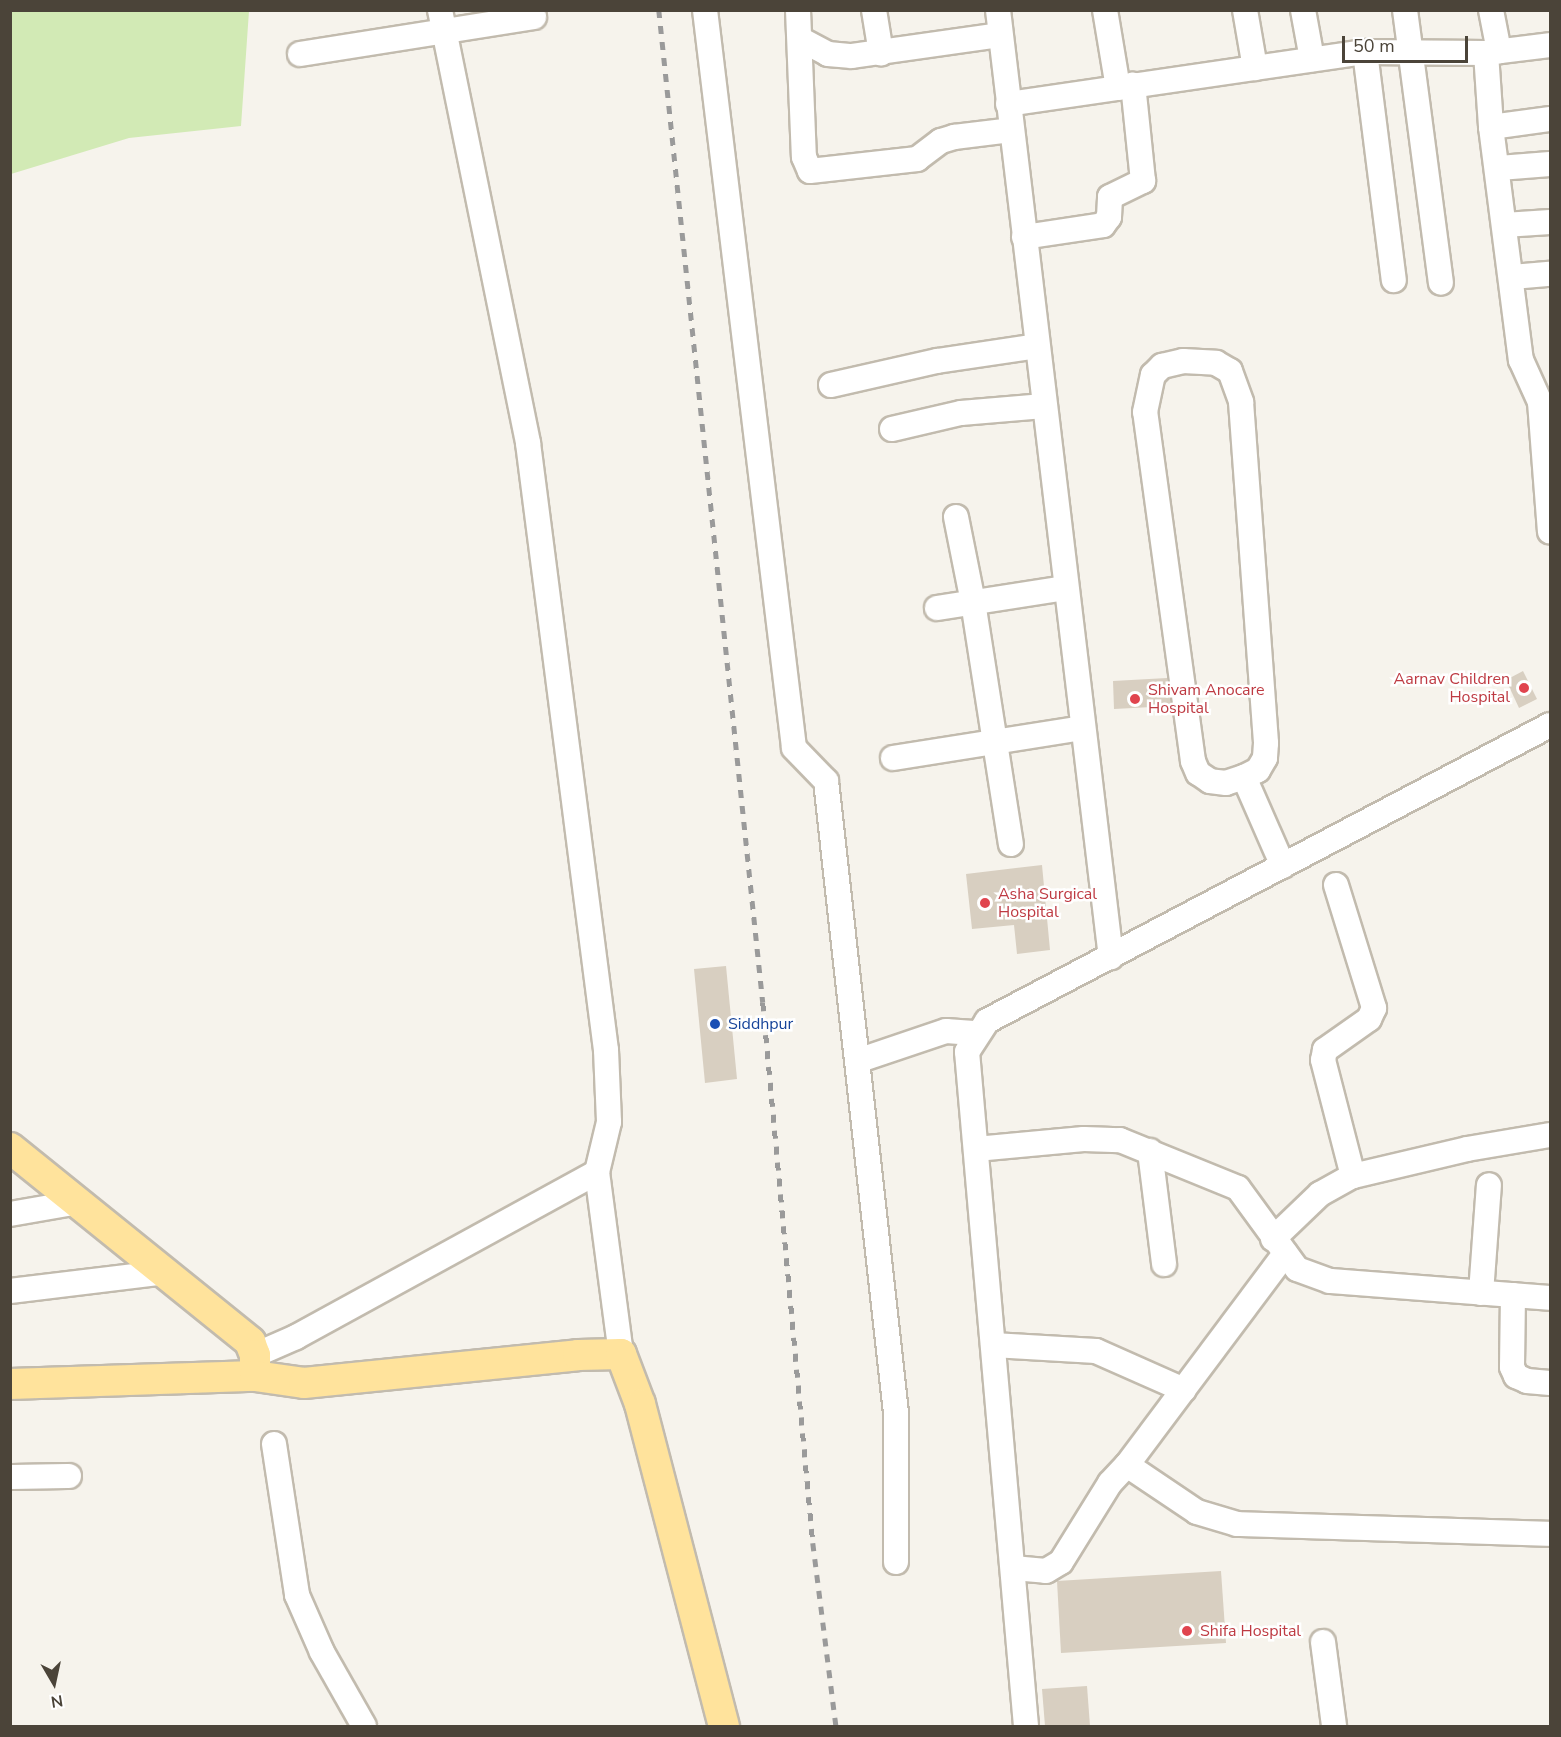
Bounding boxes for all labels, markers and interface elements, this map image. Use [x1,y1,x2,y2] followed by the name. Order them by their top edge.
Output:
[1345,24,1471,62] scale bar
[1353,34,1395,58] text: 50 m
[1394,669,1510,707] place label: Aarnav Children Hospital
[1515,679,1533,697] marker: Aarnav Children Hospital
[1148,680,1265,718] place label: Shivam Anocare Hospital
[1126,690,1144,708] marker: Shivam Anocare Hospital
[998,884,1097,922] place label: Asha Surgical Hospital
[976,894,994,912] marker: Asha Surgical Hospital
[728,1014,793,1034] place label: Siddhpur
[706,1015,724,1033] marker: Siddhpur
[1200,1621,1301,1641] place label: Shifa Hospital
[1178,1622,1196,1640] marker: Shifa Hospital
[24,1653,84,1713] north arrow
[49,1689,64,1713] text: N

